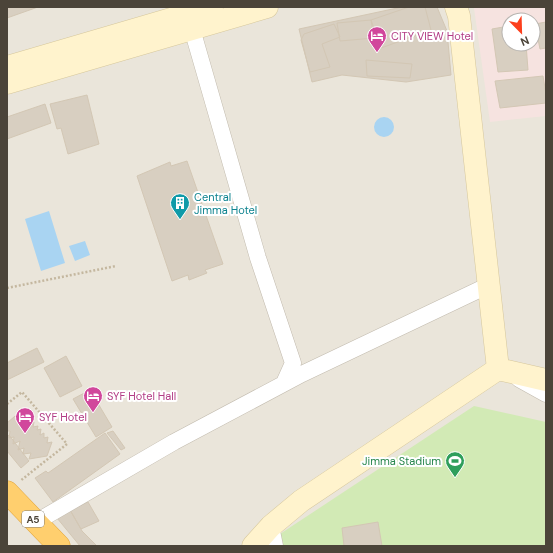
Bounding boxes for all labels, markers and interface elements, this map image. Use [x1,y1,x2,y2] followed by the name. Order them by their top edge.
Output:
[501,12,541,52] north arrow
[366,25,388,53] hotel icon: CITY VIEW Hotel
[391,29,473,43] place label: CITY VIEW Hotel
[518,33,531,49] text: N
[194,190,257,217] place label: Central Jimma Hotel
[169,192,191,220] building icon: Central Jimma Hotel
[82,385,104,413] hotel icon: SYF Hotel Hall
[107,389,176,403] place label: SYF Hotel Hall
[14,406,36,434] hotel icon: SYF Hotel
[39,410,87,424] place label: SYF Hotel
[444,450,466,478] sports icon: Jimma Stadium
[362,454,441,468] place label: Jimma Stadium
[22,511,44,527] road number: A5

